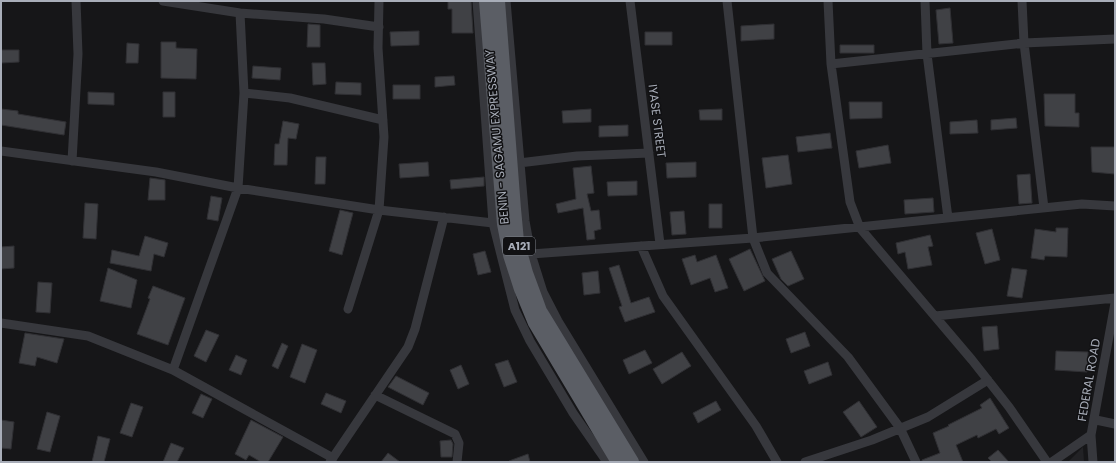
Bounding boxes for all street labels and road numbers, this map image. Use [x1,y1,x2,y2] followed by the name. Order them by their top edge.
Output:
[480,49,513,225] street label: BENIN - SAGAMU EXPRESSWAY
[645,83,671,159] street label: IYASE STREET
[503,237,535,255] road number: A121
[1073,337,1104,423] street label: FEDERAL ROAD

